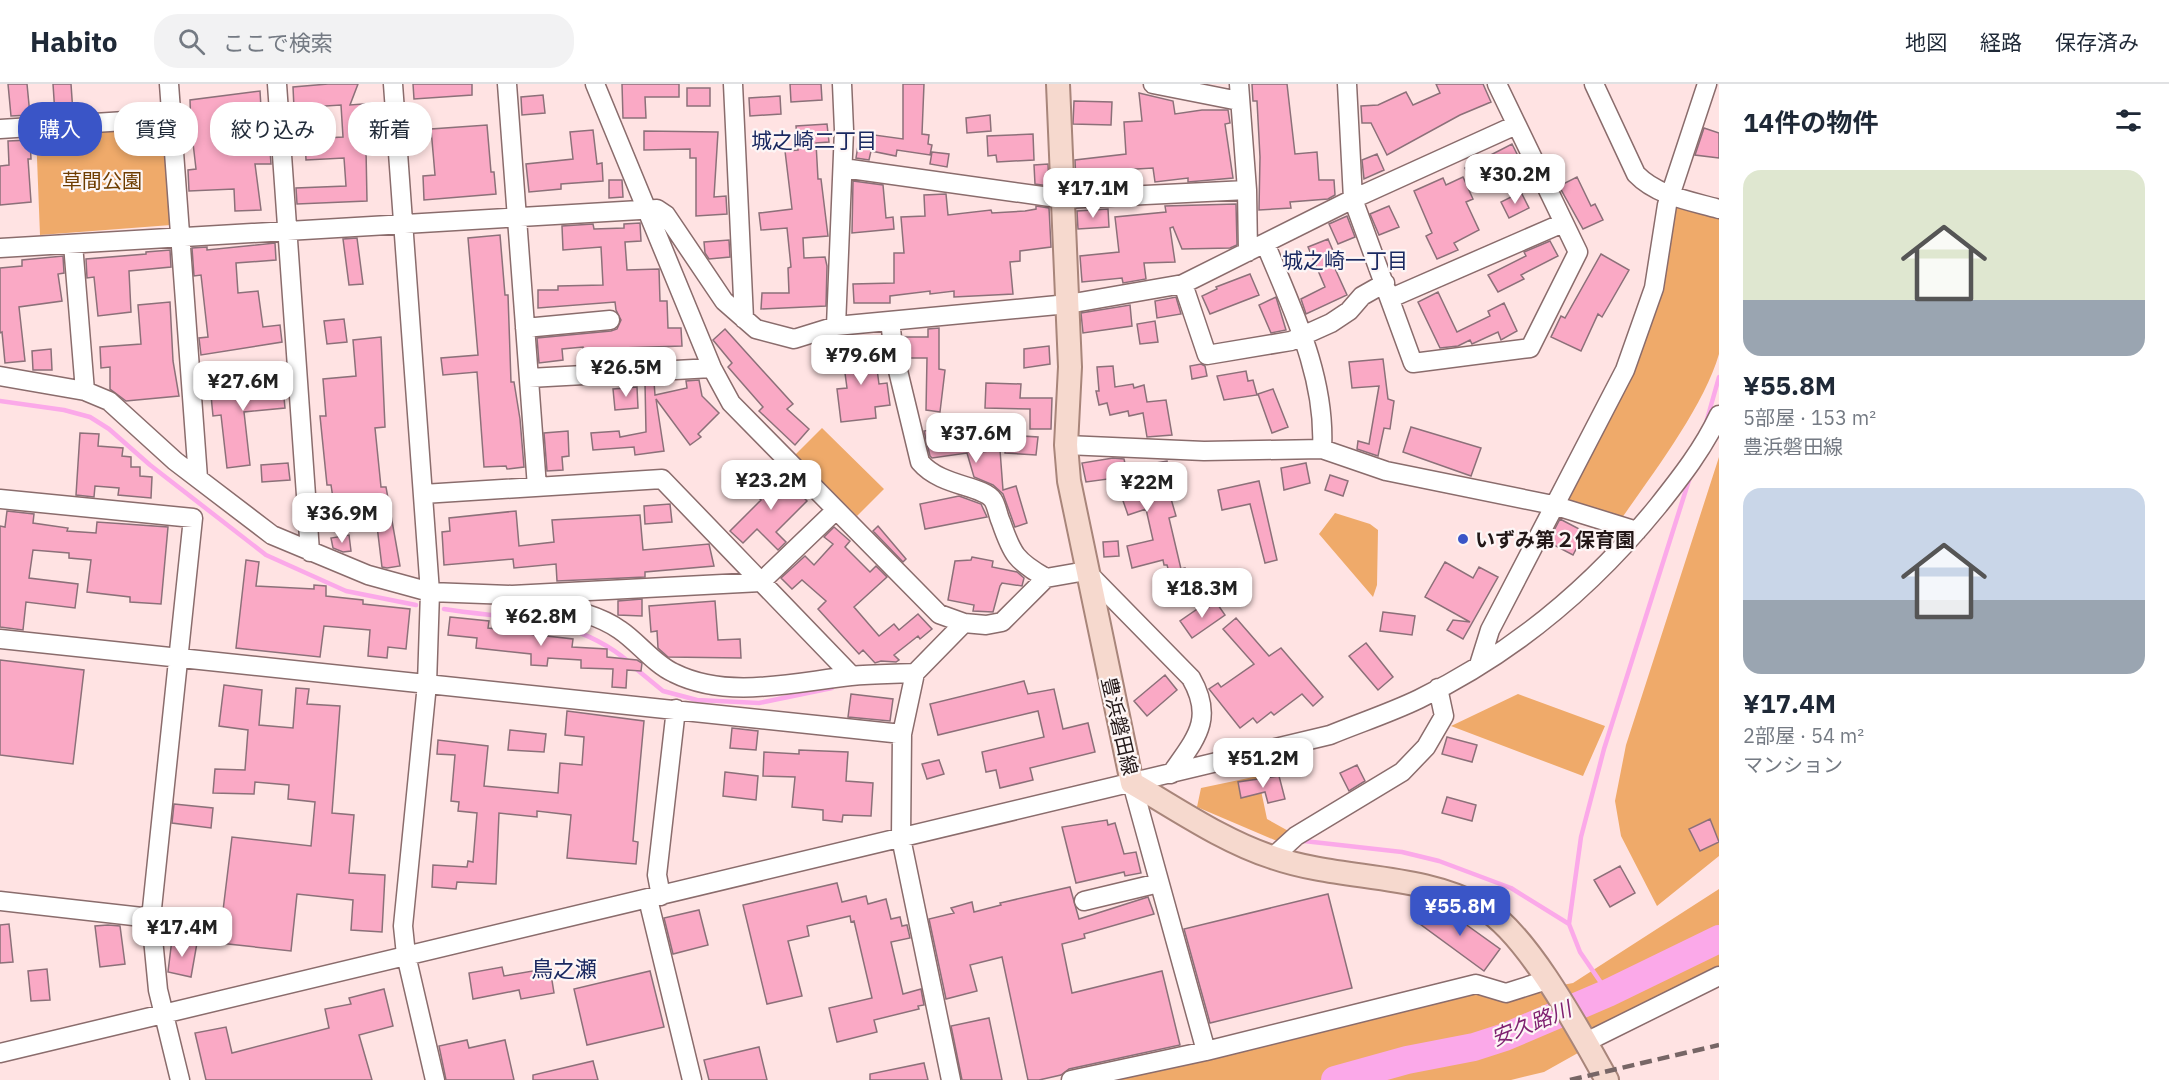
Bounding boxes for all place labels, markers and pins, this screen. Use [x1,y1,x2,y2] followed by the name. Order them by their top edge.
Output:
[1466,154,1564,205] pin: ¥30.2M
[1044,168,1142,219] pin: ¥17.1M
[812,335,910,386] pin: ¥79.6M
[577,347,675,398] pin: ¥26.5M
[194,361,292,412] pin: ¥27.6M
[927,413,1025,464] pin: ¥37.6M
[722,460,820,511] pin: ¥23.2M
[1111,462,1183,513] pin: ¥22M
[293,493,391,544] pin: ¥36.9M
[1475,526,1635,553] place label: いずみ第２保育園
[1456,532,1470,546] marker: いずみ第２保育園
[1153,568,1251,619] pin: ¥18.3M
[492,596,590,647] pin: ¥62.8M
[1214,738,1312,789] pin: ¥51.2M
[1411,886,1509,937] pin: ¥55.8M
[133,907,231,958] pin: ¥17.4M

